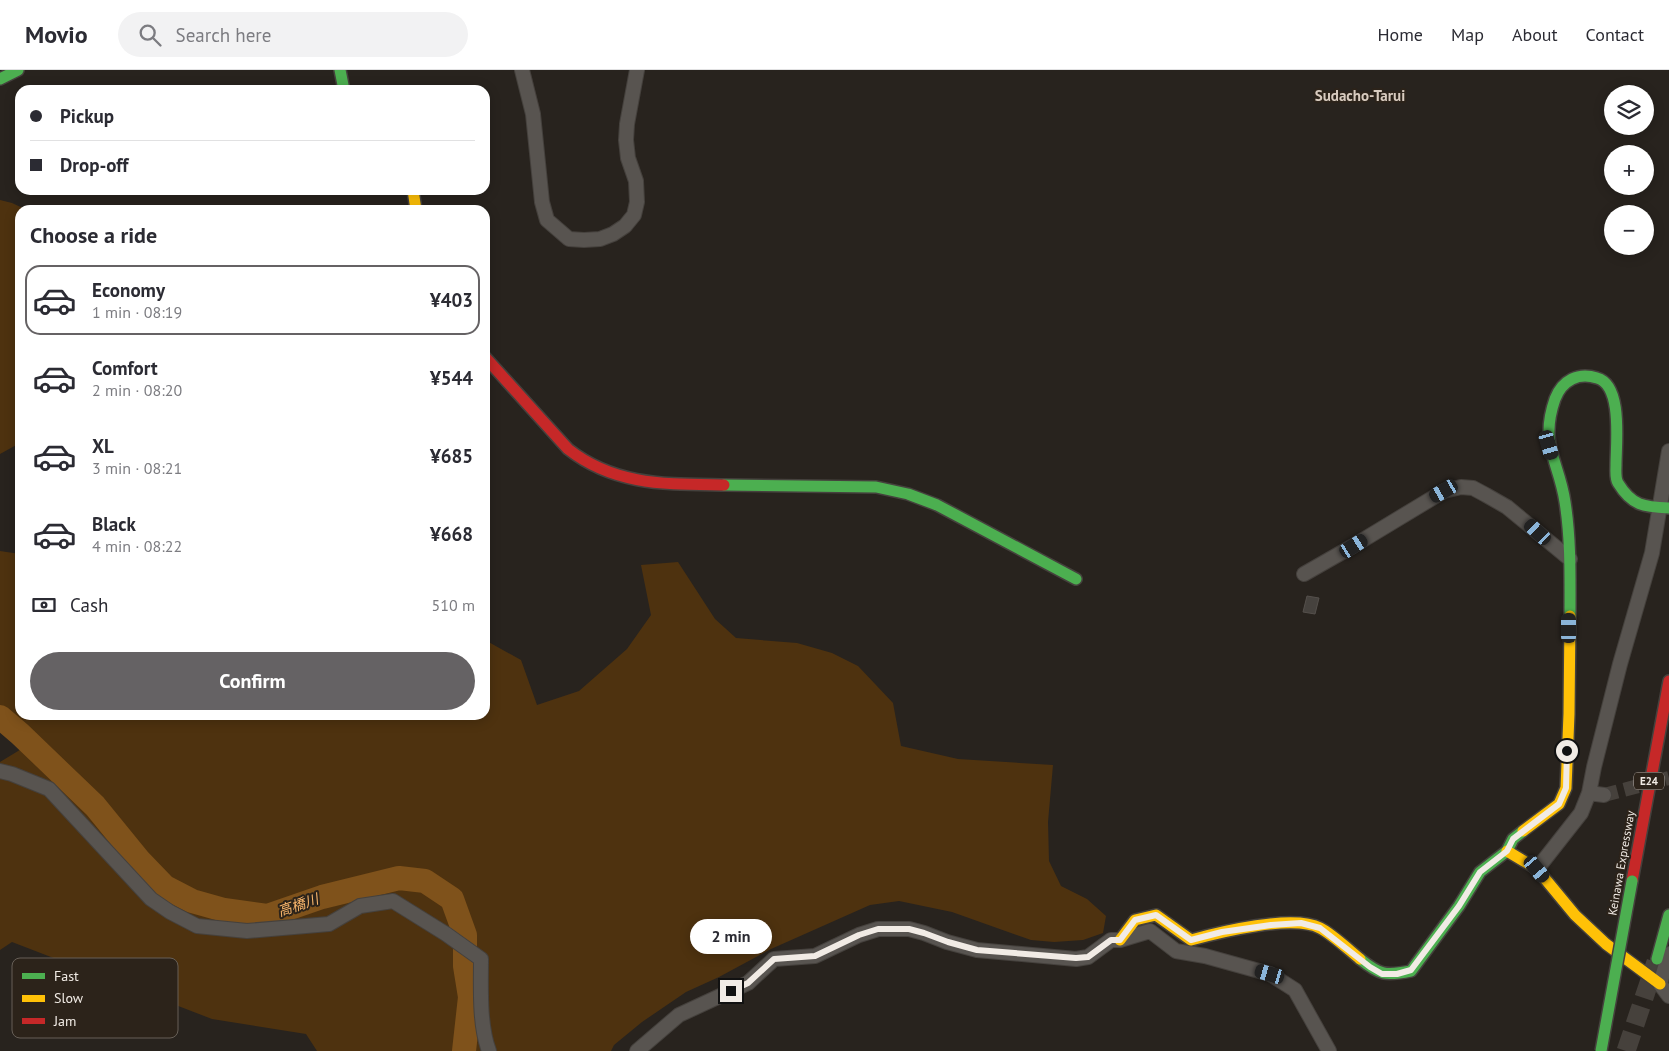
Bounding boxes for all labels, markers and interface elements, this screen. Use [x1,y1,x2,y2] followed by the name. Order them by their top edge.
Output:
[118,12,468,57] search box
[25,19,88,50] text: Movio
[136,21,164,49] icon: search
[176,23,271,47] text: Search here
[1377,23,1423,46] text: Home
[1451,23,1484,46] text: Map
[1512,23,1558,46] text: About
[1586,23,1644,46] text: Contact
[1604,85,1654,255] map controls
[1604,85,1654,135] button: layers
[1315,86,1405,105] district label: Sudacho-Tarui
[60,104,114,128] text: Pickup
[1604,145,1654,195] button: +
[60,153,128,177] text: Drop-off
[1604,205,1654,255] button: −
[30,221,157,249] text: Choose a ride
[32,278,77,323] icon: car
[92,278,165,302] text: Economy
[430,288,473,312] text: ¥403
[92,302,182,322] text: 1 min · 08:19
[32,356,77,401] icon: car
[92,356,158,380] text: Comfort
[430,366,473,390] text: ¥544
[92,380,182,400] text: 2 min · 08:20
[1537,429,1560,461] car
[32,434,77,479] icon: car
[92,434,114,458] text: XL
[430,444,473,468] text: ¥685
[92,458,182,478] text: 3 min · 08:21
[1427,477,1460,505] car
[32,512,77,557] icon: car
[92,512,136,536] text: Black
[1521,516,1554,548] car
[430,522,473,546] text: ¥668
[1337,532,1370,560] car
[92,536,182,556] text: 4 min · 08:22
[30,591,58,619] icon: cash
[70,593,108,617] text: Cash
[432,595,475,615] text: 510 m
[1561,613,1576,643] car
[30,652,475,710] button: Confirm
[1556,740,1578,762] route start
[1634,772,1664,789] road number: E24
[1604,809,1638,917] street label: Keinawa Expressway
[1521,853,1552,885] car
[275,889,323,920] water label: 高橋川
[690,918,772,954] callout: 2 min
[711,926,751,946] text: 2 min
[12,958,178,1038] legend
[1253,963,1286,985] car
[54,967,79,985] text: Fast
[720,980,742,1002] route end
[54,989,84,1007] text: Slow
[53,1012,76,1030] text: Jam

